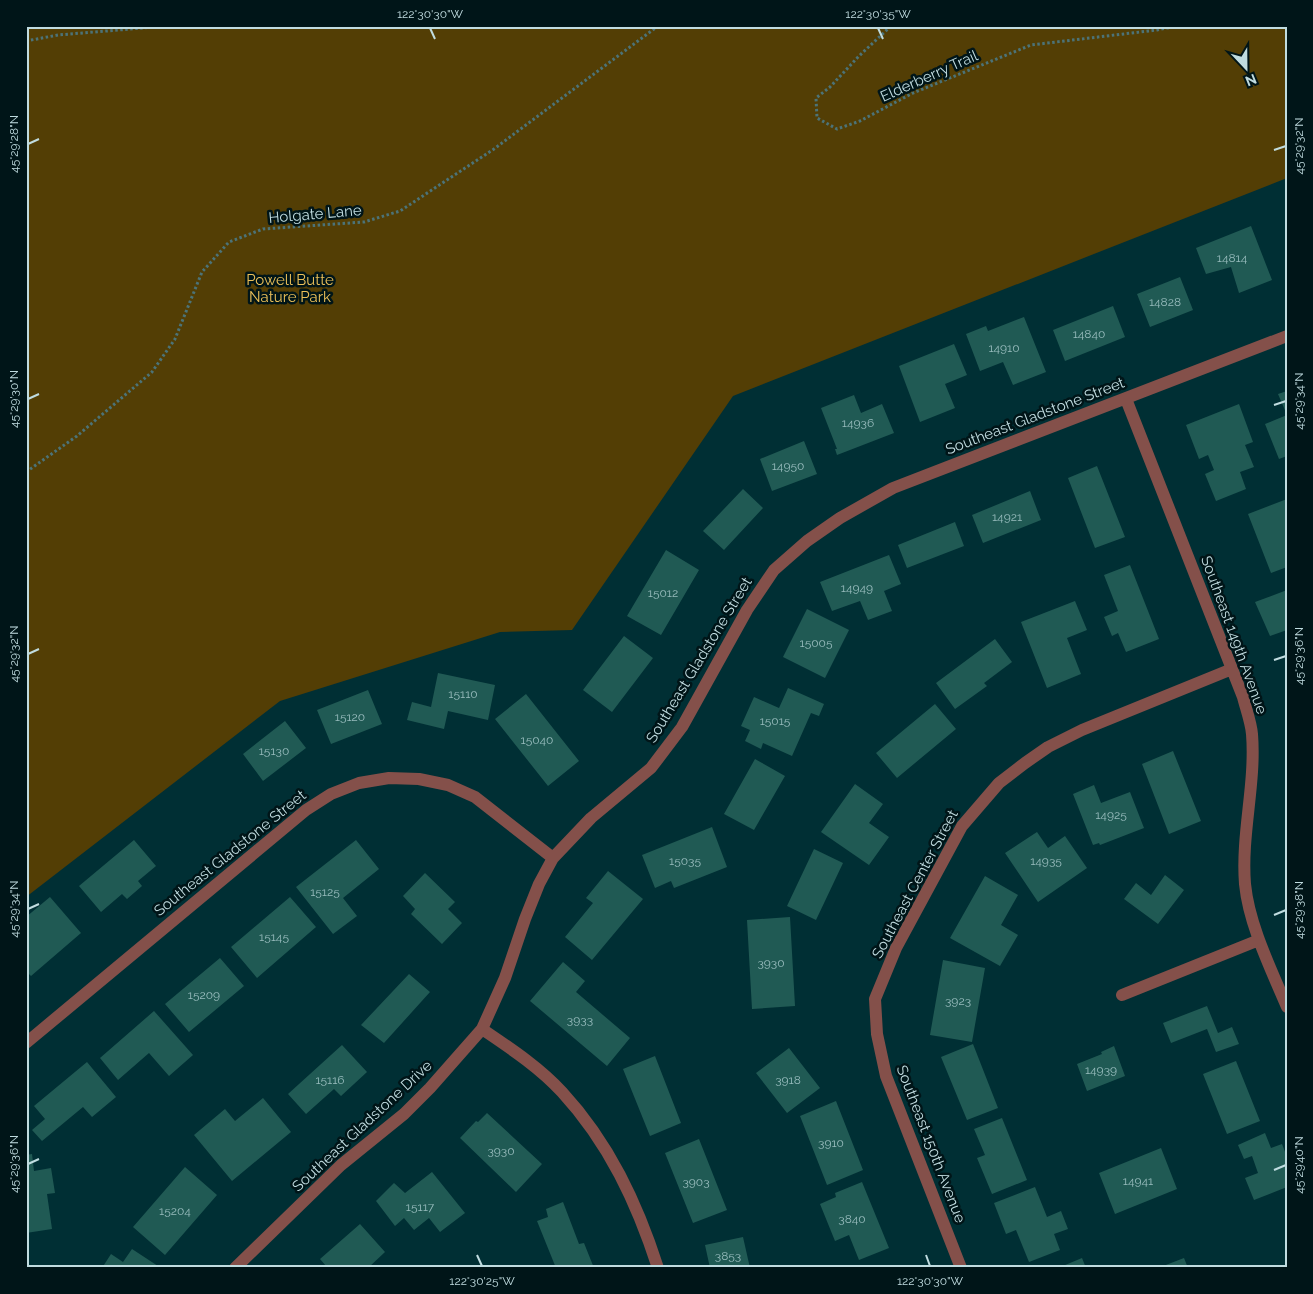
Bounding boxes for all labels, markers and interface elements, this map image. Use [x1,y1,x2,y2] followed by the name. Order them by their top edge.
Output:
[397,7,464,21] text: 122°30'30"W
[845,7,911,21] text: 122°30'35"W
[1220,42,1270,92] north arrow
[877,46,981,106] street label: Elderberry Trail
[1243,71,1259,89] text: N
[7,115,21,173] text: 45°29'28"N
[1292,117,1306,175] text: 45°29'32"N
[268,201,362,227] street label: Holgate Lane
[1217,251,1248,265] house number: 14814
[246,271,334,306] park label: Powell Butte Nature Park
[1149,295,1181,309] house number: 14828
[1073,327,1105,341] house number: 14840
[988,341,1020,355] house number: 14910
[7,370,21,428] text: 45°29'30"N
[1292,372,1306,430] text: 45°29'34"N
[943,374,1127,458] street label: Southeast Gladstone Street
[842,416,874,430] house number: 14936
[772,459,804,473] house number: 14950
[992,510,1022,524] house number: 14921
[1197,553,1271,717] street label: Southeast 149th Avenue
[642,574,756,746] street label: Southeast Gladstone Street
[841,581,873,595] house number: 14949
[648,586,678,600] house number: 15012
[7,625,21,683] text: 45°29'32"N
[1292,627,1306,685] text: 45°29'36"N
[800,636,833,650] house number: 15005
[448,687,478,701] house number: 15110
[335,710,365,724] house number: 15120
[760,714,791,728] house number: 15015
[521,733,553,747] house number: 15040
[259,744,289,758] house number: 15130
[150,786,310,920] street label: Southeast Gladstone Street
[868,807,962,961] street label: Southeast Center Street
[1095,808,1127,822] house number: 14925
[669,854,701,868] house number: 15035
[1030,854,1062,868] house number: 14935
[7,880,21,938] text: 45°29'34"N
[1292,881,1306,939] text: 45°29'38"N
[310,885,340,899] house number: 15125
[259,930,289,944] house number: 15145
[757,956,785,970] house number: 3930
[188,988,220,1002] house number: 15209
[945,994,971,1008] house number: 3923
[567,1013,593,1027] house number: 3933
[288,1056,436,1195] street label: Southeast Gladstone Drive
[893,1063,969,1226] street label: Southeast 150th Avenue
[1085,1063,1117,1077] house number: 14939
[315,1073,345,1087] house number: 15116
[775,1073,801,1087] house number: 3918
[7,1135,21,1193] text: 45°29'36"N
[818,1136,844,1150] house number: 3910
[1292,1136,1306,1194] text: 45°29'40"N
[487,1144,515,1158] house number: 3930
[1123,1174,1153,1188] house number: 14941
[682,1175,710,1189] house number: 3903
[406,1200,435,1214] house number: 15117
[159,1204,191,1218] house number: 15204
[838,1212,866,1226] house number: 3840
[715,1249,741,1263] house number: 3853
[449,1274,515,1288] text: 122°30'25"W
[897,1274,964,1288] text: 122°30'30"W

